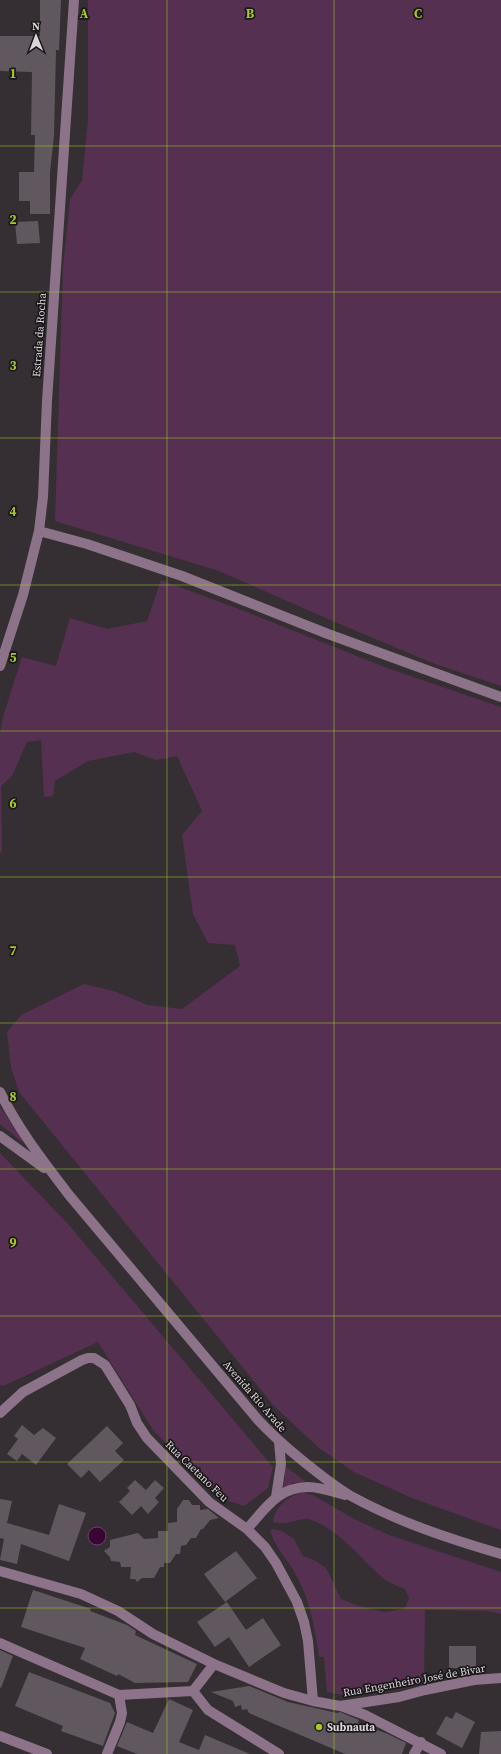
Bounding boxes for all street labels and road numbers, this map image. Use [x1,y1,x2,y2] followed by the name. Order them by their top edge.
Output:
[29,292,50,378] street label: Estrada da Rocha
[219,1357,290,1436] street label: Avenida Rio Arade
[162,1437,232,1506] street label: Rua Caetano Feu
[342,1661,487,1700] street label: Rua Engenheiro José de Bivar

